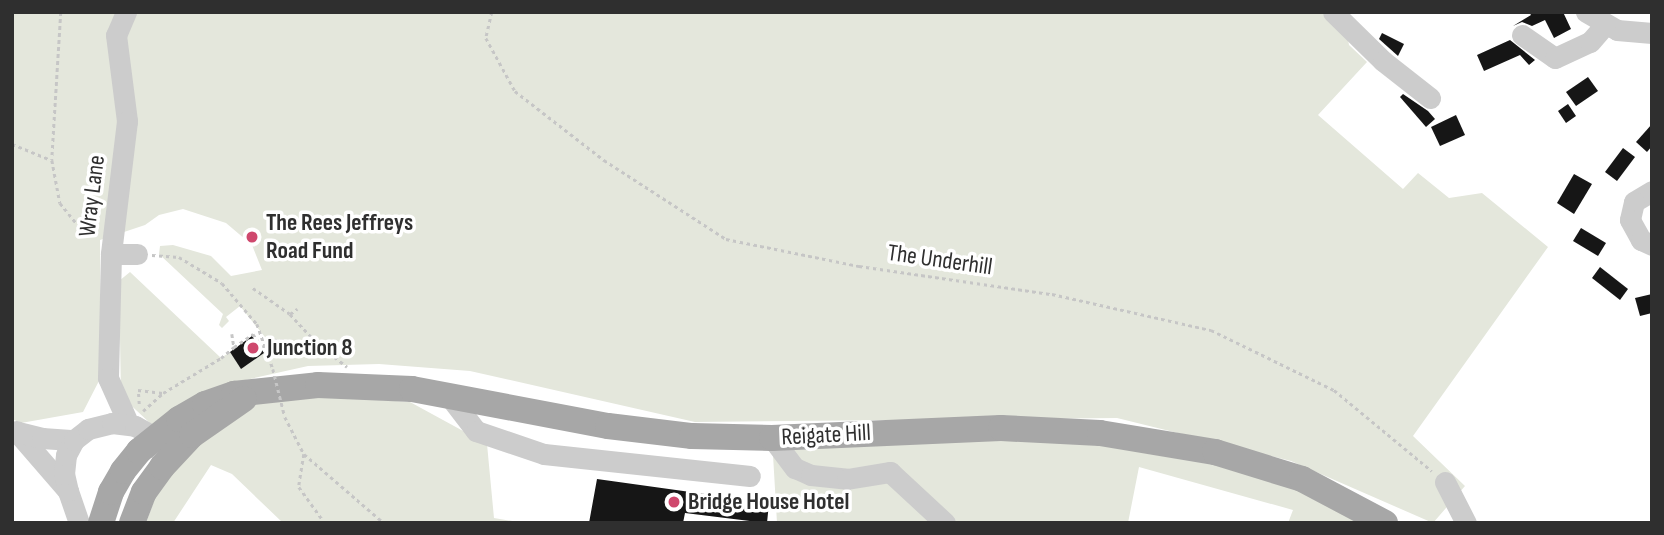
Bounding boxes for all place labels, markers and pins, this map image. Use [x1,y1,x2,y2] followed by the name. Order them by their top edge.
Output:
[266,209,413,265] place label: The Rees Jeffreys Road Fund
[244,229,260,245] marker: The Rees Jeffreys Road Fund
[267,334,353,362] place label: Junction 8
[245,340,261,356] marker: Junction 8
[688,488,849,516] place label: Bridge House Hotel
[666,494,682,510] marker: Bridge House Hotel

